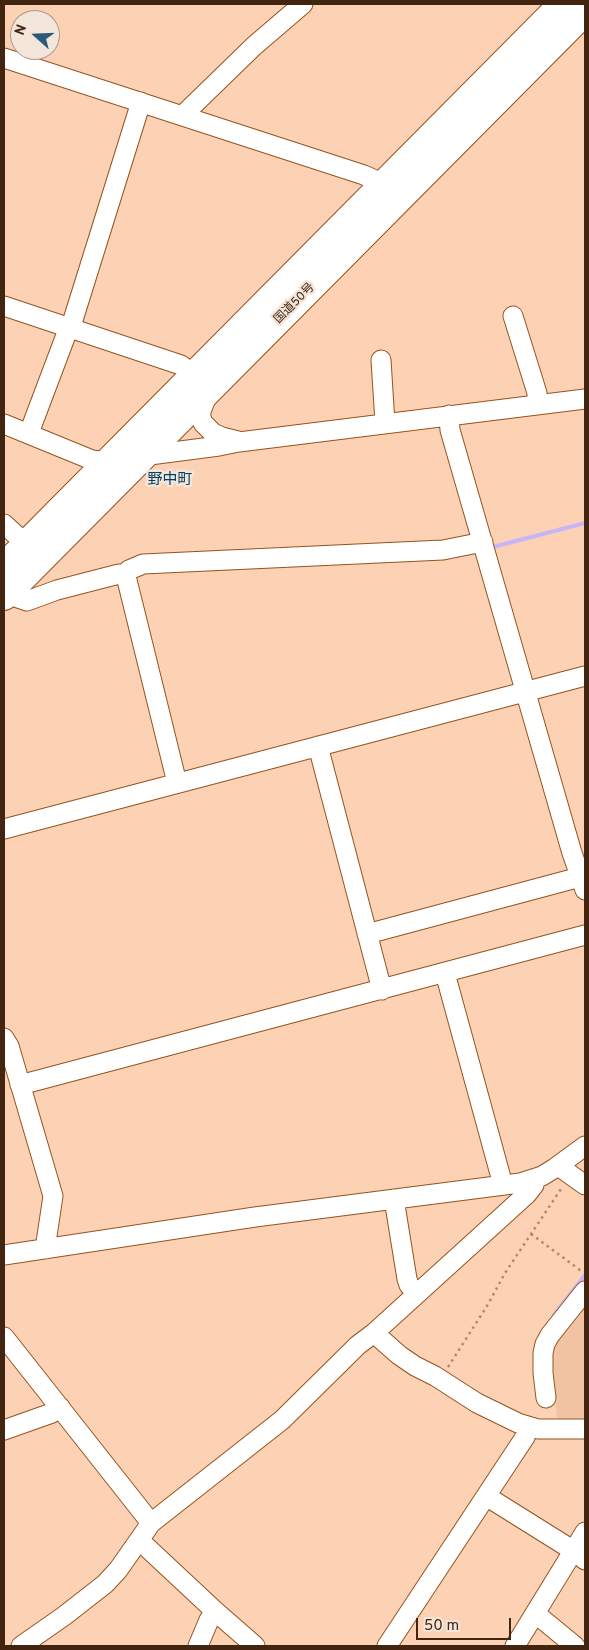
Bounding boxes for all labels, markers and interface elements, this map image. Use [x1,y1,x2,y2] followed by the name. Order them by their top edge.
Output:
[10,10,60,60] north arrow
[12,22,31,38] text: N
[272,281,318,327] street label: 国道50号
[148,472,192,490] district label: 野中町
[419,1608,514,1640] scale bar
[424,1617,459,1636] text: 50 m

